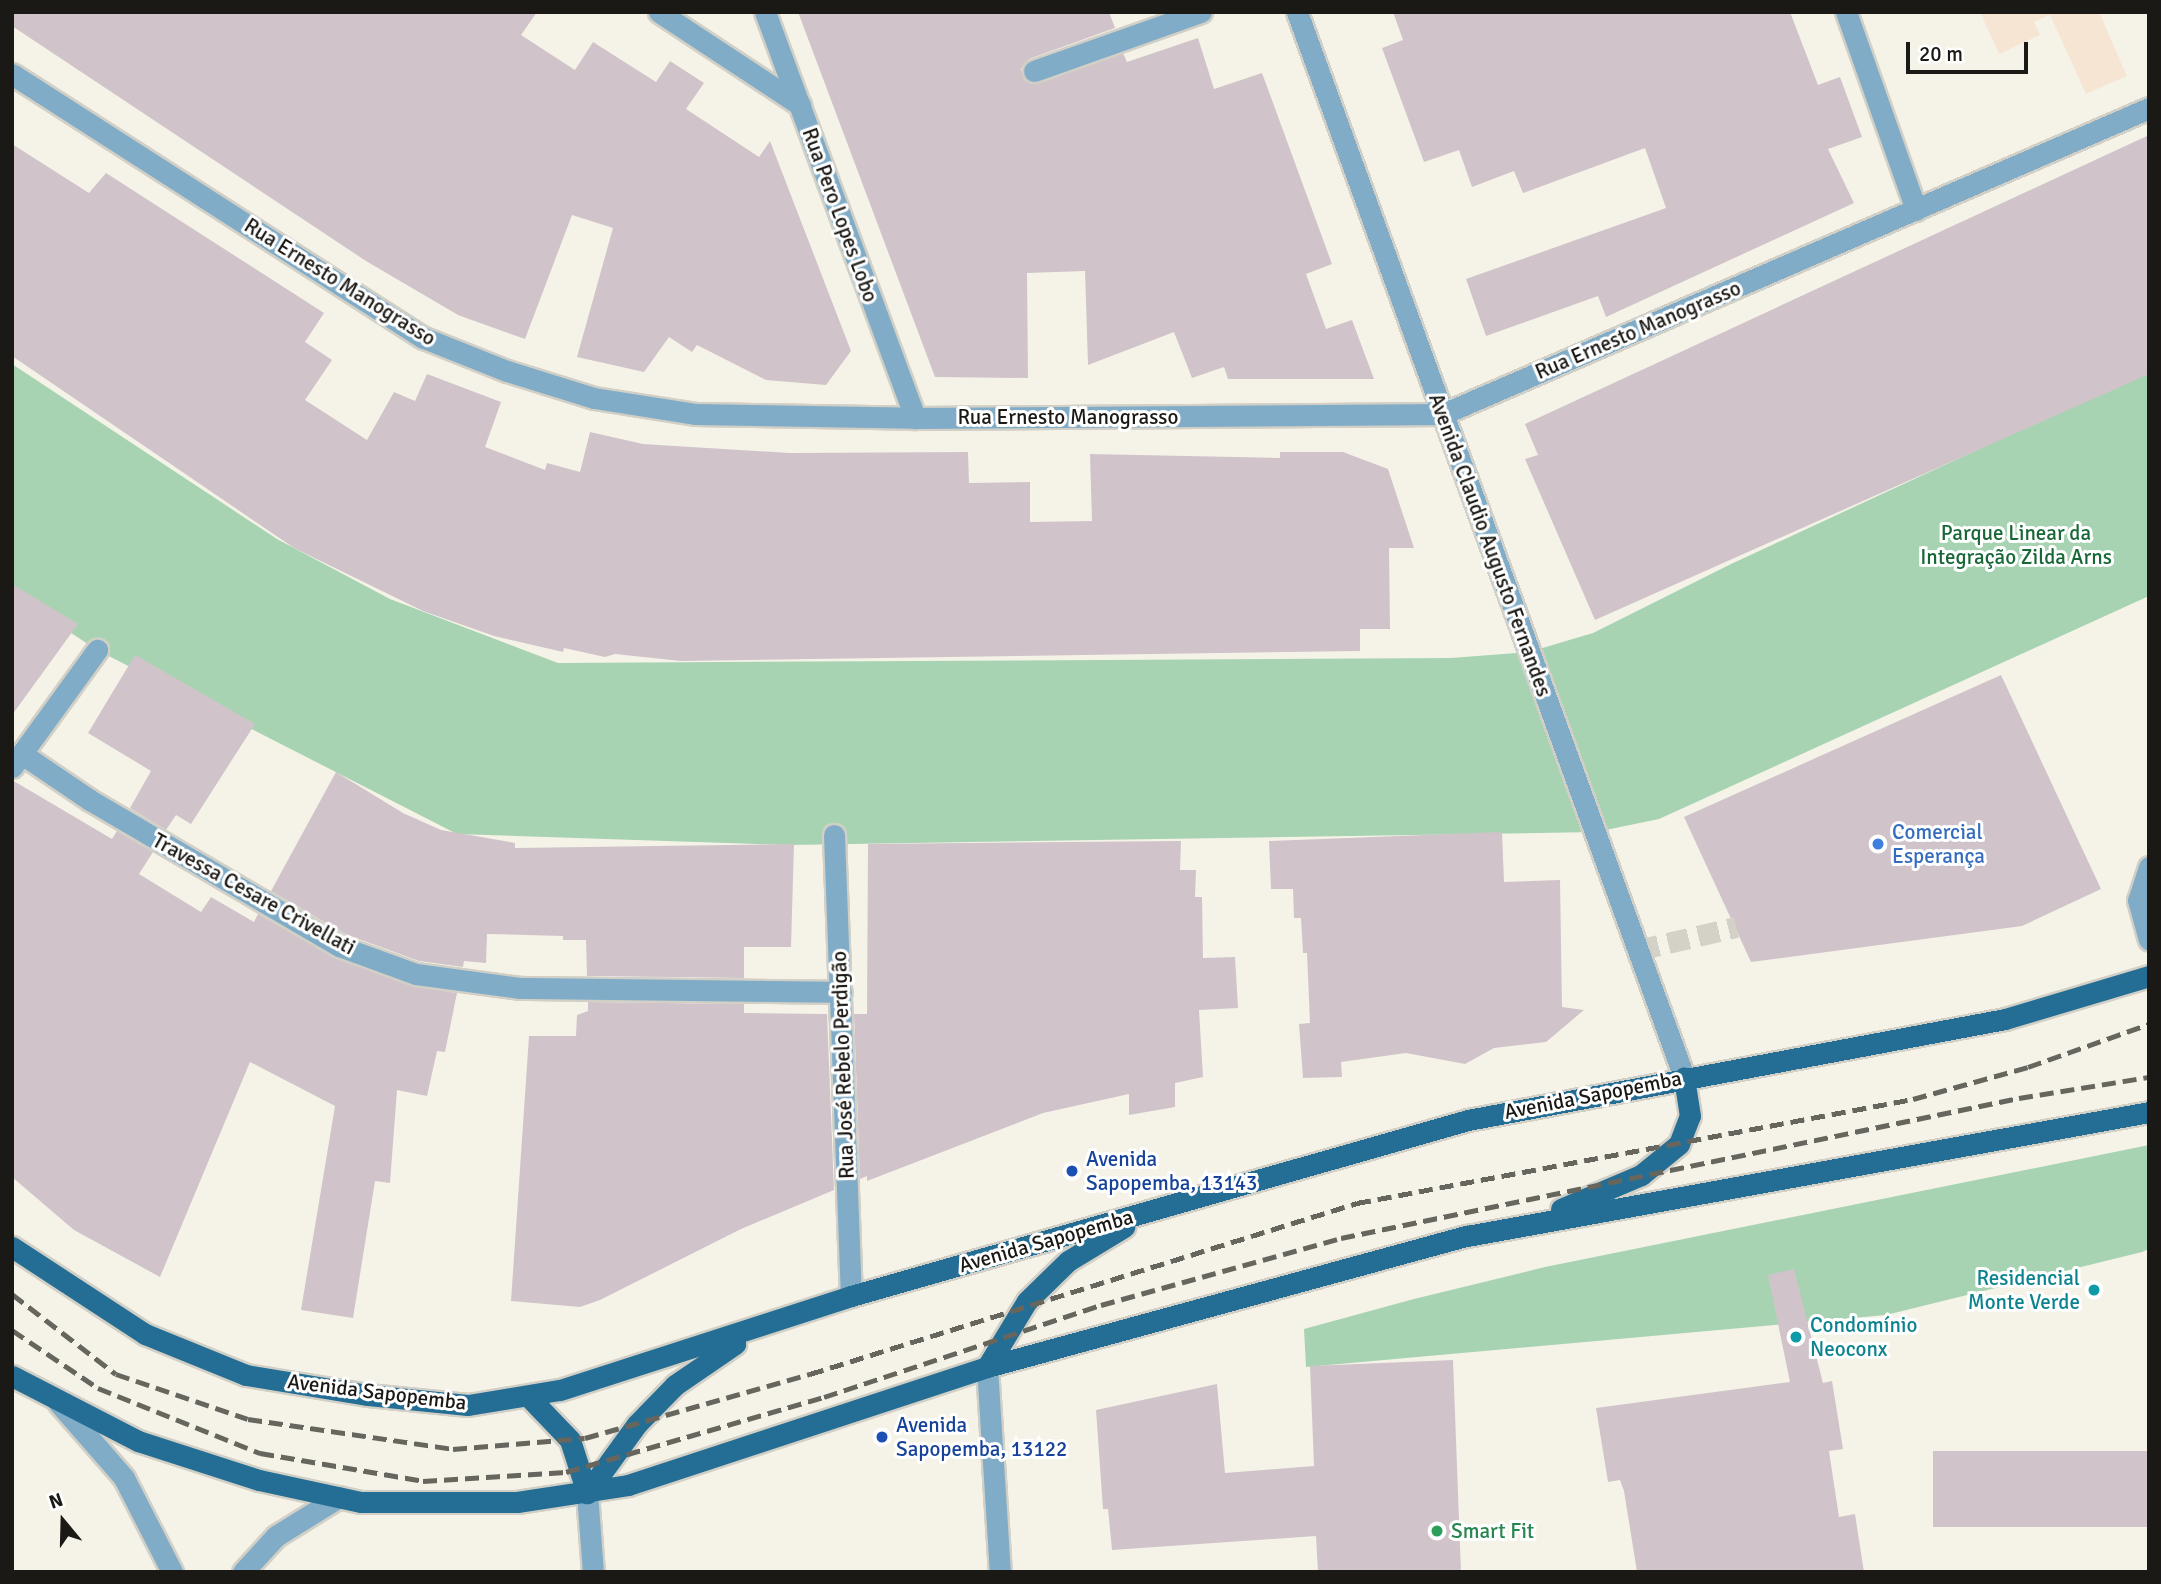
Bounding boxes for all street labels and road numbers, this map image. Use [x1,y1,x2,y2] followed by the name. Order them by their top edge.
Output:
[797,124,883,306] street label: Rua Pero Lopes Lobo
[240,213,440,351] street label: Rua Ernesto Manograsso
[1531,275,1745,385] street label: Rua Ernesto Manograsso
[1423,390,1557,700] street label: Avenida Claudio Augusto Fernandes
[958,404,1178,430] street label: Rua Ernesto Manograsso
[148,828,360,960] street label: Travessa Cesare Crivellati
[826,951,860,1179] street label: Rua José Rebelo Perdigão
[1502,1065,1684,1125] street label: Avenida Sapopemba
[956,1204,1136,1278] street label: Avenida Sapopemba
[286,1369,468,1415] street label: Avenida Sapopemba

